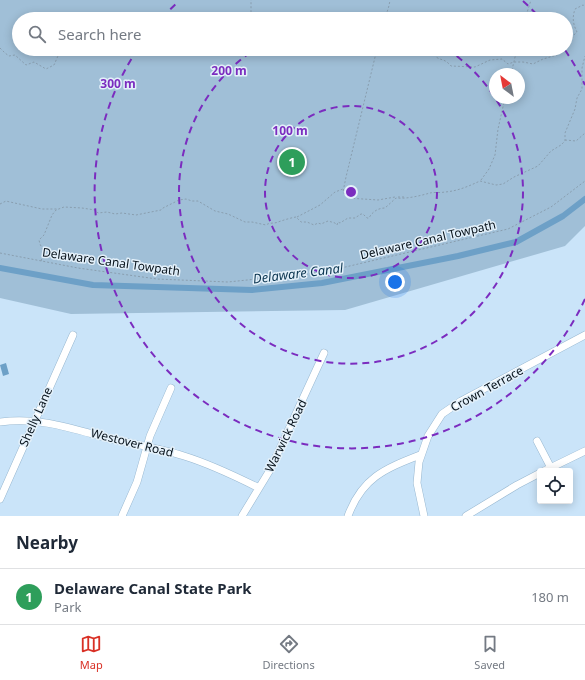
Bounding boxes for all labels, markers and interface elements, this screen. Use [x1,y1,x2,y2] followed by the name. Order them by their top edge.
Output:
[12,12,573,56] search box
[26,23,48,45] icon: search
[58,24,141,44] text: Search here
[211,62,247,79] text: 200 m
[489,68,525,104] north arrow
[100,75,136,92] text: 300 m
[272,122,308,139] text: 100 m
[279,147,305,177] pin: 1
[344,185,358,199] centre of rings
[358,216,497,263] street label: Delaware Canal Towpath
[41,243,181,280] street label: Delaware Canal Towpath
[252,258,345,287] water label: Delaware Canal
[385,272,405,292] your location
[447,361,526,416] street label: Crown Terrace
[15,384,56,449] street label: Shelly Lane
[261,396,311,475] street label: Warwick Road
[89,424,175,461] street label: Westover Road
[537,468,573,504] map controls
[537,468,573,504] button: locate
[16,531,78,554] text: Nearby
[54,578,252,598] text: Delaware Canal State Park
[25,588,33,606] text: 1
[531,588,569,606] text: 180 m
[54,598,81,616] text: Park
[80,633,103,672] tab: Map
[262,633,315,672] tab: Directions
[474,633,505,672] tab: Saved

